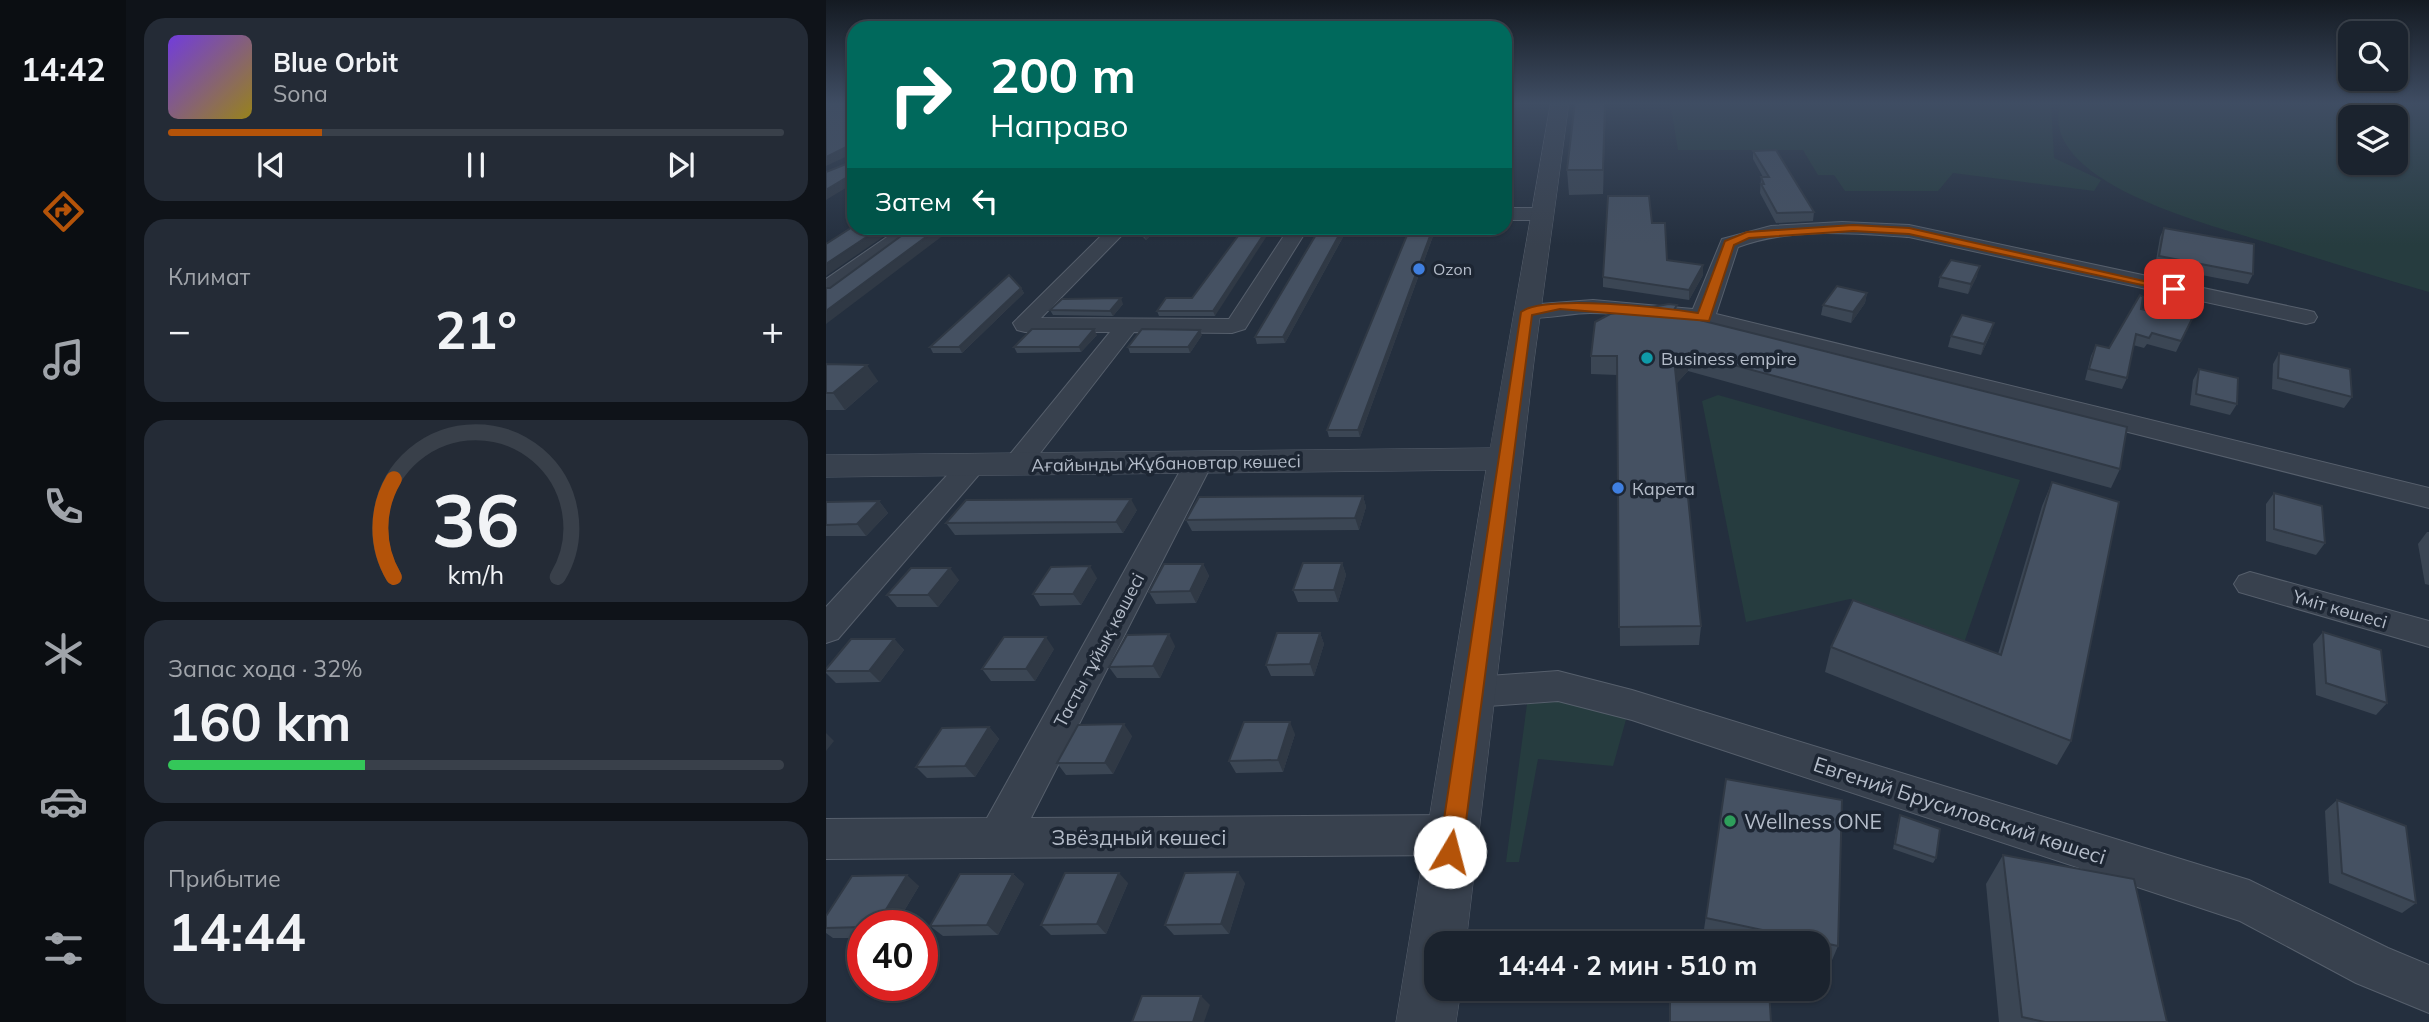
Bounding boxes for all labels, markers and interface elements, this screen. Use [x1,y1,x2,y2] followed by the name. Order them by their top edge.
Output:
[2338,21,2408,175] map controls
[2338,21,2408,91] button: search
[990,44,1136,105] text: 200 m
[273,46,398,79] text: Blue Orbit
[21,49,105,89] text: 14:42
[875,49,966,140] icon: right
[273,79,328,108] text: Sona
[990,105,1129,145] text: Направо
[2338,105,2408,175] button: layers
[252,146,290,184] icon: previous
[457,146,495,184] icon: pause
[662,146,700,184] icon: next
[966,182,1004,220] icon: left
[875,185,952,218] text: Затем
[39,187,88,236] icon: directions
[1433,259,1472,279] place label: Ozon
[2144,259,2204,319] pin
[1411,261,1427,277] marker: Ozon
[168,262,250,291] text: Климат
[2155,270,2193,308] icon: arrive
[435,297,517,362] text: 21°
[168,306,191,354] text: −
[761,306,784,354] text: +
[39,335,88,384] icon: music
[1661,347,1797,370] place label: Business empire
[1639,350,1655,366] marker: Business empire
[1031,449,1301,477] street label: Ағайынды Жұбановтар көшесі
[432,474,520,565] text: 36
[1632,477,1695,500] place label: Карета
[1610,480,1626,496] marker: Карета
[39,482,88,531] icon: phone
[448,559,504,590] text: km/h
[1049,569,1149,731] street label: Тасты тұйық көшесі
[2289,584,2390,633] street label: Үміт көшесі
[39,629,88,678] icon: climate
[168,654,363,683] text: Запас хода · 32%
[168,689,351,754] text: 160 km
[1810,750,2110,870] street label: Евгений Брусиловский көшесі
[39,777,88,826] icon: car
[1744,808,1882,834] place label: Wellness ONE
[1722,813,1738,829] marker: Wellness ONE
[1413,815,1487,889] position arrow
[1052,824,1226,850] street label: Звёздный көшесі
[168,864,281,893] text: Прибытие
[168,899,306,964] text: 14:44
[847,910,938,1001] speed limit sign: 40
[39,924,88,973] icon: filters
[1497,949,1757,982] text: 14:44 · 2 мин · 510 m

